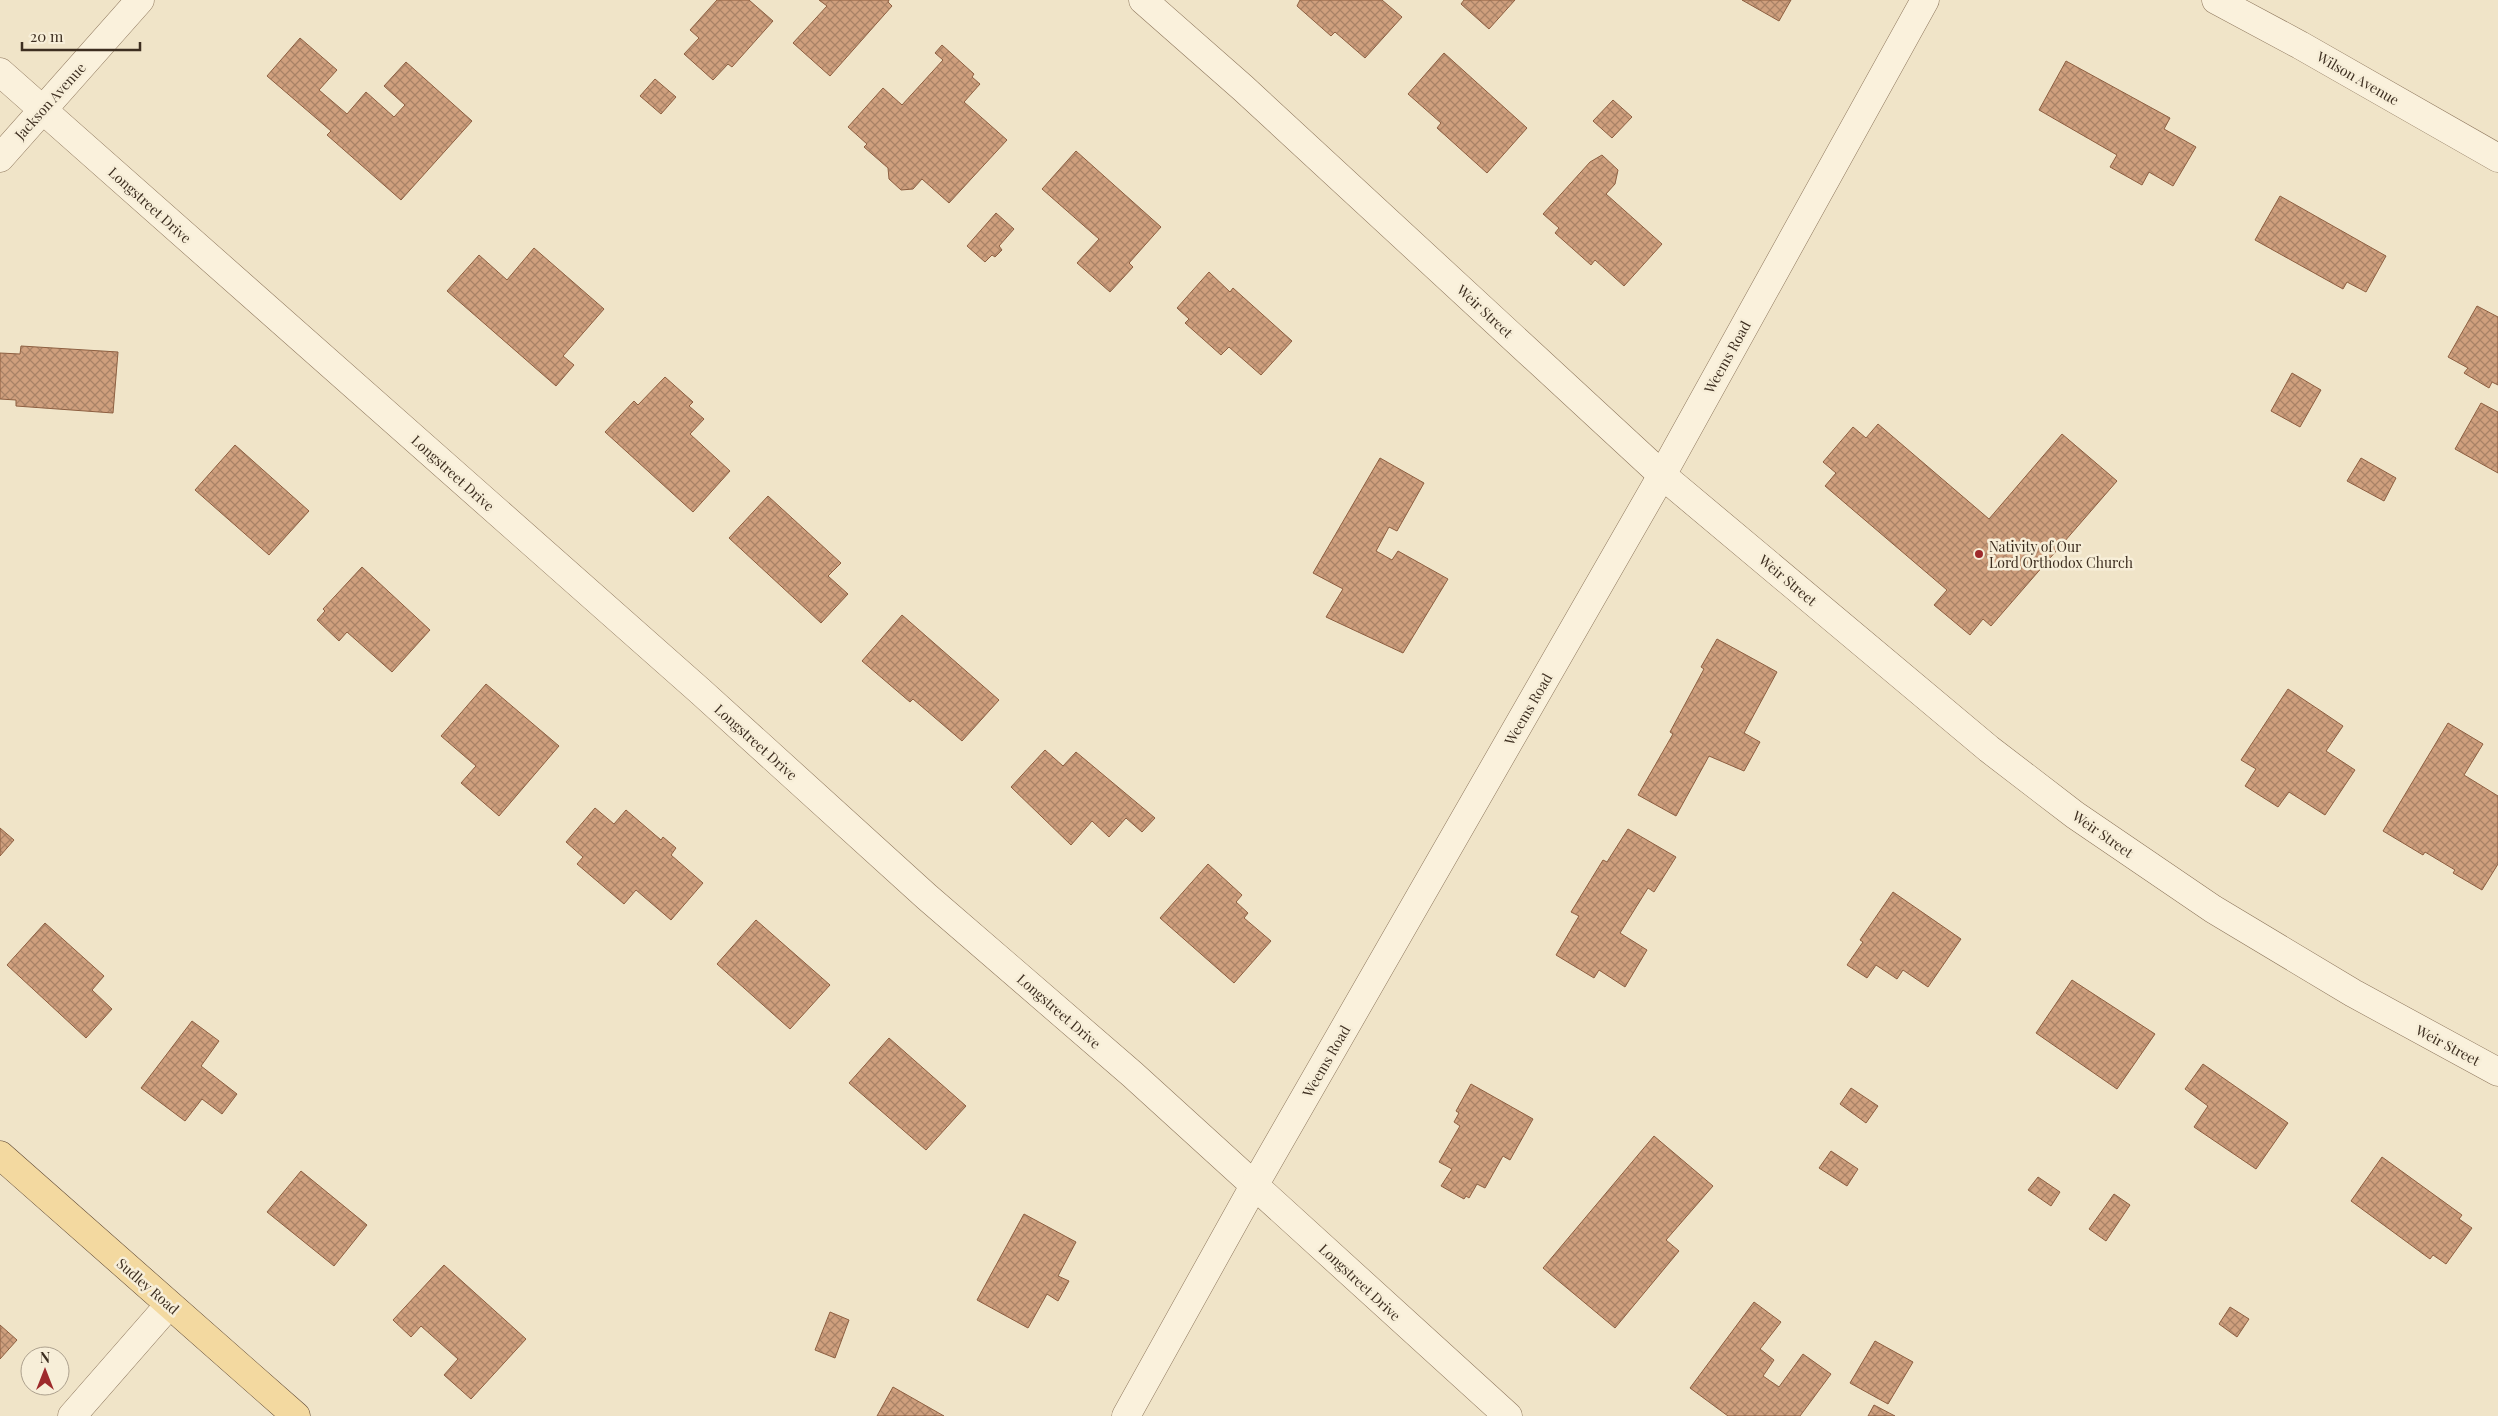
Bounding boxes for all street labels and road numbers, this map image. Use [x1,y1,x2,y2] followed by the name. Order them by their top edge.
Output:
[2313,46,2403,109] street label: Wilson Avenue
[10,59,90,144] street label: Jackson Avenue
[105,163,195,247] street label: Longstreet Drive
[1452,280,1518,342] street label: Weir Street
[1699,317,1755,397] street label: Weems Road
[408,431,498,515] street label: Longstreet Drive
[1754,550,1822,610] street label: Weir Street
[1499,670,1556,749] street label: Weems Road
[711,700,801,784] street label: Longstreet Drive
[2068,806,2138,862] street label: Weir Street
[1013,969,1105,1053] street label: Longstreet Drive
[2412,1020,2484,1070] street label: Weir Street
[1297,1022,1354,1101] street label: Weems Road
[1315,1239,1405,1325] street label: Longstreet Drive
[113,1254,183,1318] street label: Sudley Road

